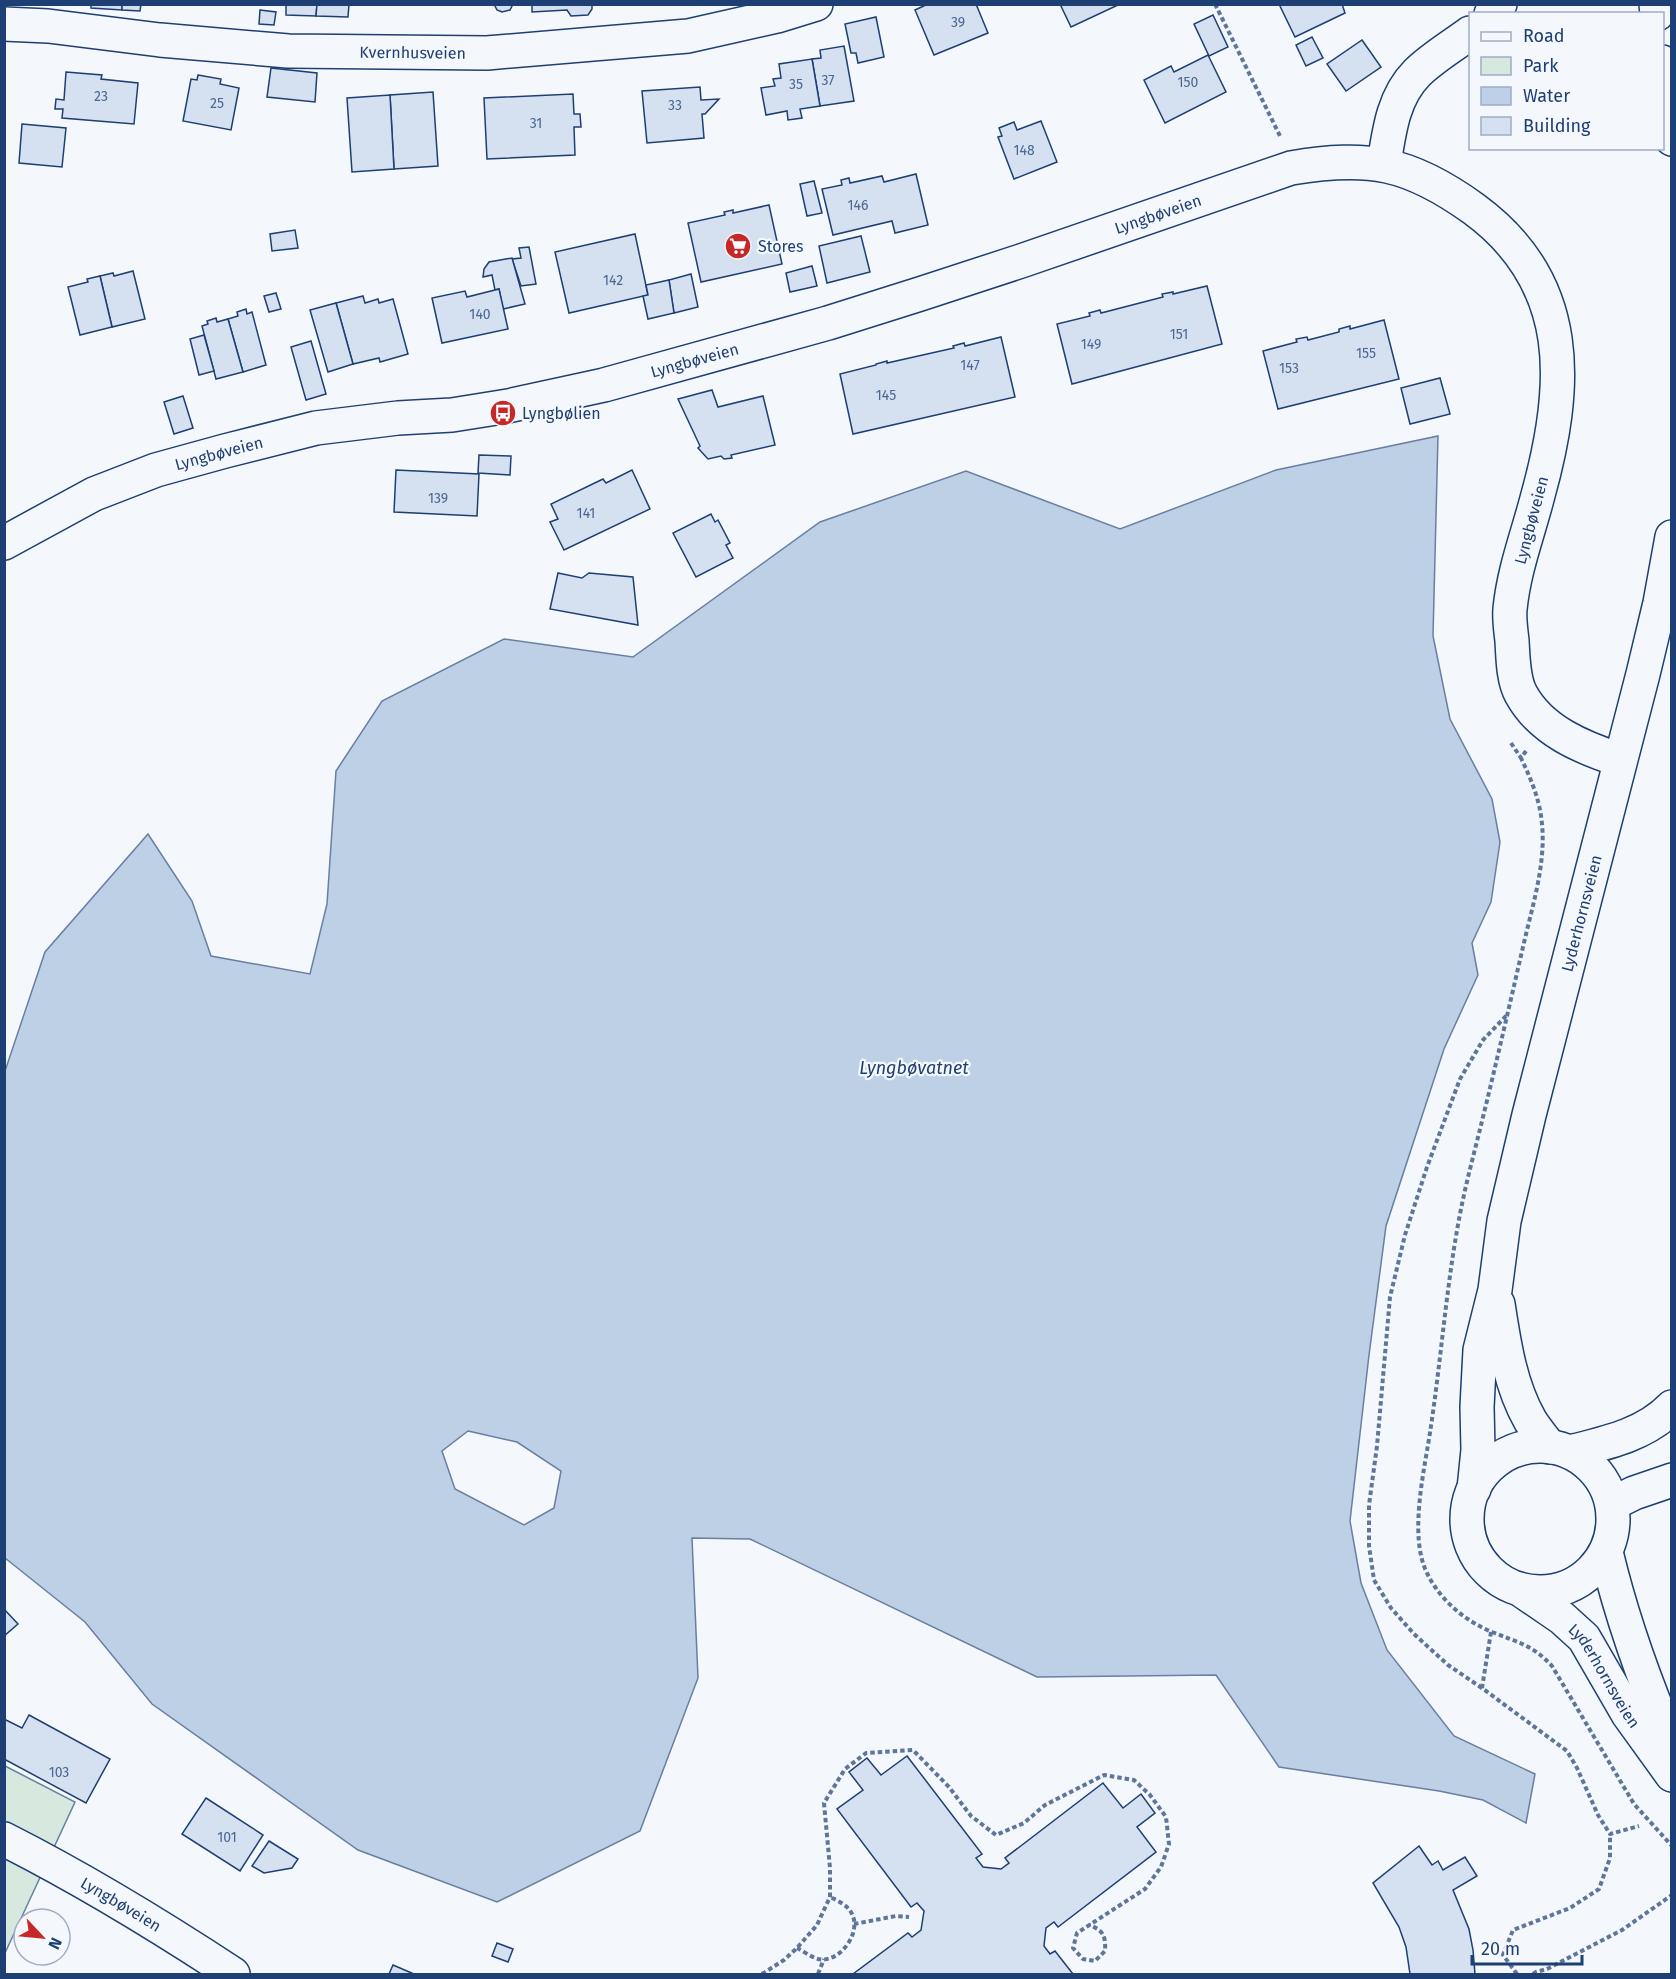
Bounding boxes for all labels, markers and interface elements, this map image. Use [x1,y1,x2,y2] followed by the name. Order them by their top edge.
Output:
[1469,12,1664,150] legend
[951,14,965,31] house number: 39
[1523,25,1565,47] text: Road
[359,43,466,63] street label: Kvernhusveien
[1523,55,1559,77] text: Park
[821,72,835,89] house number: 37
[1178,74,1199,91] house number: 150
[789,76,803,93] house number: 35
[1523,85,1570,107] text: Water
[94,88,108,105] house number: 23
[210,95,224,112] house number: 25
[668,97,682,114] house number: 33
[530,115,542,132] house number: 31
[1523,115,1591,137] text: Building
[1013,142,1035,159] house number: 148
[1112,191,1204,238] street label: Lyngbøveien
[848,197,868,214] house number: 146
[723,231,753,261] supermarket icon: Stores
[758,237,804,256] place label: Stores
[603,272,623,289] house number: 142
[469,306,491,323] house number: 140
[1170,326,1188,343] house number: 151
[1081,336,1101,353] house number: 149
[649,339,741,382] street label: Lyngbøveien
[1356,345,1376,362] house number: 155
[960,357,980,374] house number: 147
[1279,360,1299,377] house number: 153
[876,387,896,404] house number: 145
[488,398,518,428] bus stop icon: Lyngbølien
[522,404,601,423] place label: Lyngbølien
[173,433,265,474] street label: Lyngbøveien
[1511,474,1552,566] street label: Lyngbøveien
[428,490,448,507] house number: 139
[577,505,595,522] house number: 141
[1557,853,1606,974] street label: Lyderhornsveien
[859,1057,969,1079] water label: Lyngbøvatnet
[1564,1620,1644,1732] street label: Lyderhornsveien
[49,1764,69,1781] house number: 103
[217,1829,237,1846] house number: 101
[77,1873,165,1936] street label: Lyngbøveien
[12,1907,72,1967] north arrow
[1472,1928,1582,1966] scale bar
[44,1934,66,1952] text: N
[1481,1938,1520,1960] text: 20 m

